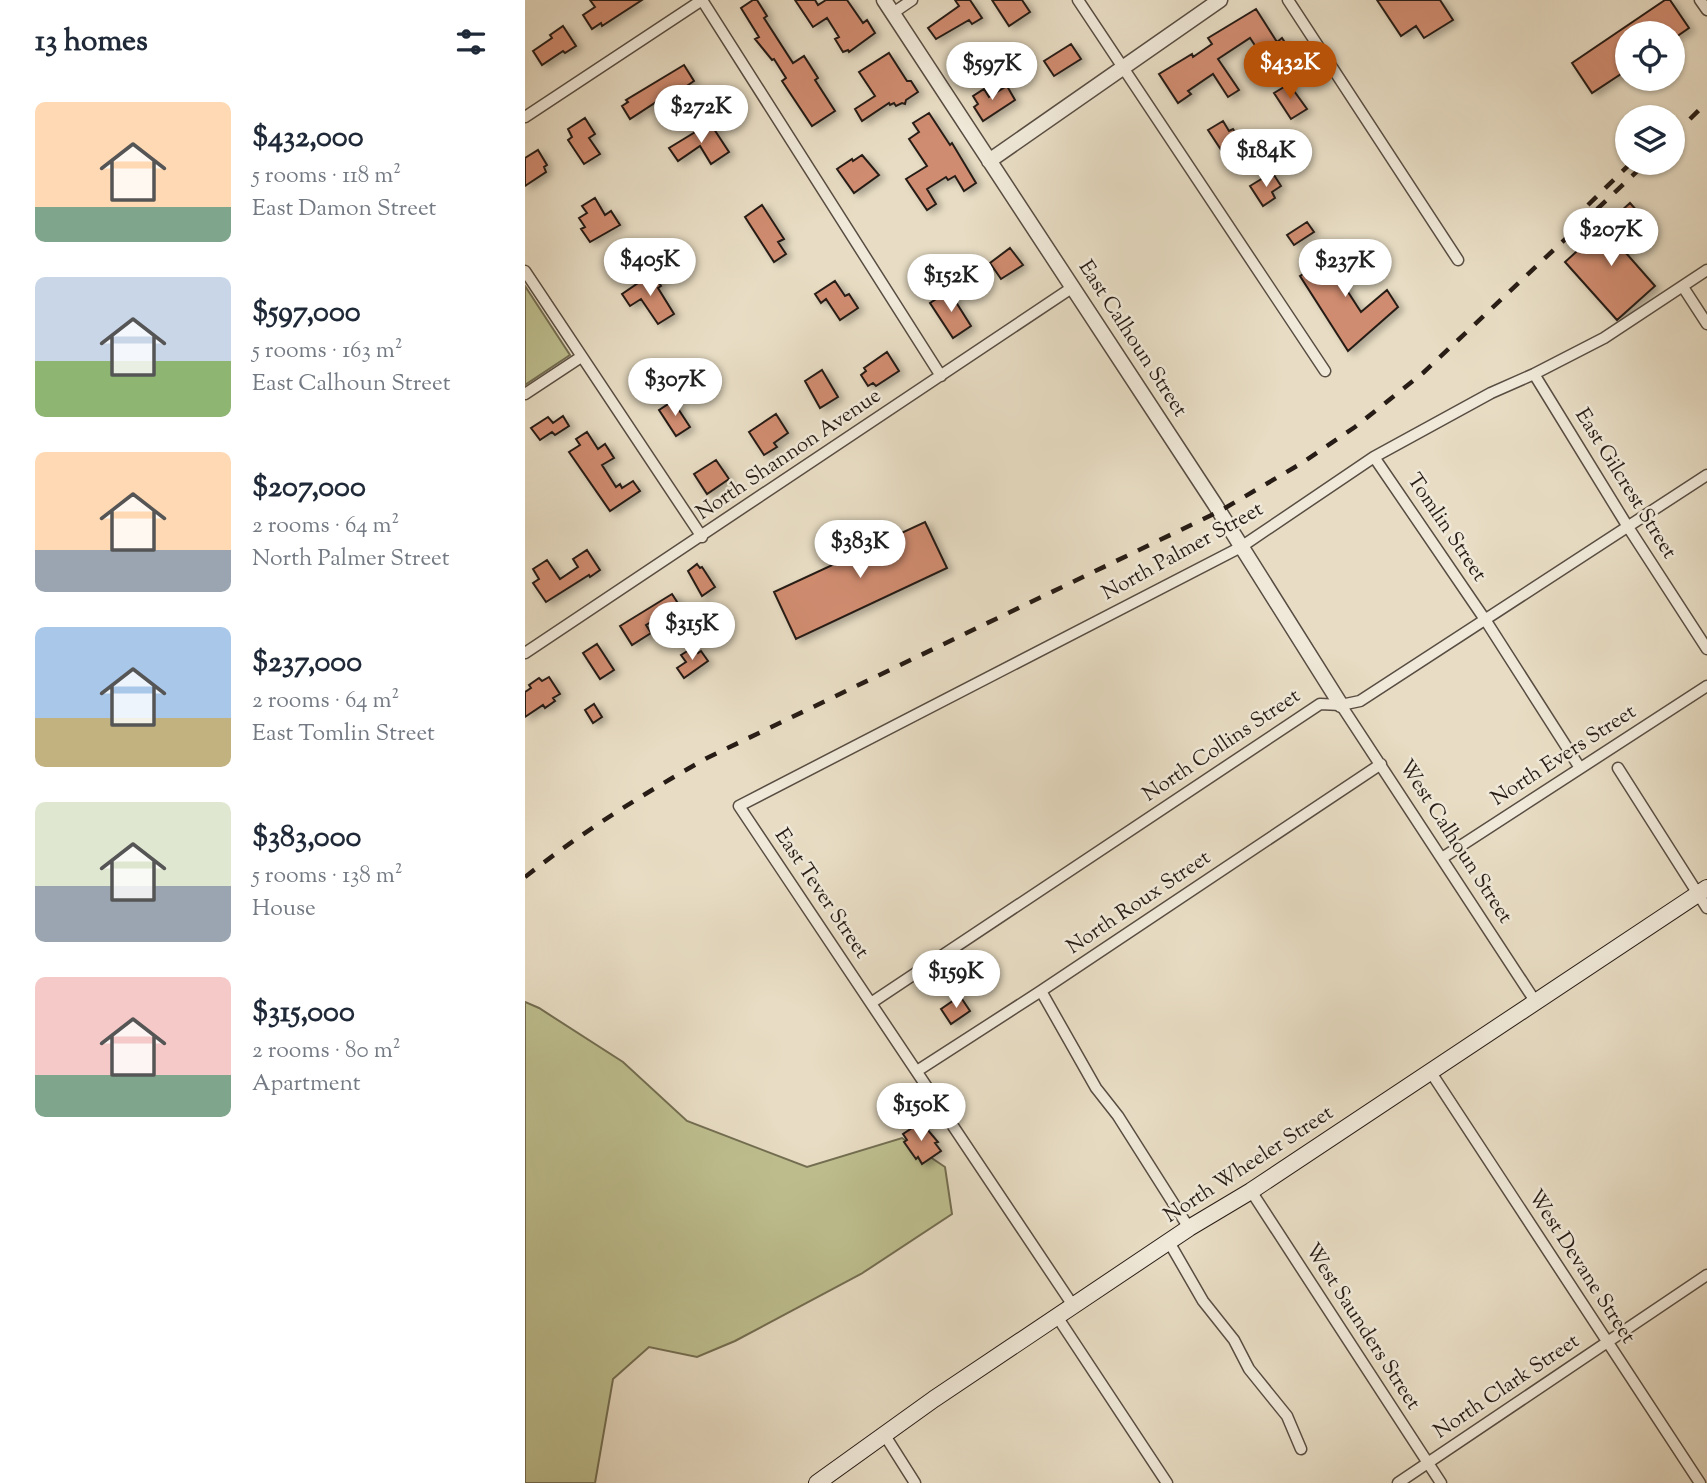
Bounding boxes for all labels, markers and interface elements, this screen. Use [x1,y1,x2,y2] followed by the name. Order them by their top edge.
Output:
[35,21,148,64] text: 13 homes
[1615,21,1685,175] map controls
[1615,21,1685,91] button: locate
[452,23,490,61] icon: filters
[943,42,1041,102] pin: $597K
[1241,42,1339,101] pin: $432K
[1260,47,1320,80] text: $432K
[962,48,1022,81] text: $597K
[652,86,750,145] pin: $272K
[670,91,732,124] text: $272K
[1615,105,1685,175] button: layers
[252,117,364,160] text: $432,000
[91,130,175,214] icon: home
[1217,130,1315,189] pin: $184K
[1236,135,1296,168] text: $184K
[252,160,401,193] text: 5 rooms · 118 m²
[252,193,436,226] text: East Damon Street
[1562,208,1660,268] pin: $207K
[1579,214,1643,247] text: $207K
[601,238,699,298] pin: $405K
[1296,240,1394,299] pin: $237K
[620,244,680,277] text: $405K
[1315,245,1375,278] text: $237K
[902,254,1000,314] pin: $152K
[1070,255,1194,423] street label: East Calhoun Street
[923,260,979,293] text: $152K
[252,292,361,335] text: $597,000
[91,305,175,389] icon: home
[252,335,402,368] text: 5 rooms · 163 m²
[626,358,724,418] pin: $307K
[644,364,706,397] text: $307K
[252,368,451,401] text: East Calhoun Street
[690,382,888,528] street label: North Shannon Avenue
[1567,403,1683,565] street label: East Gilcrest Street
[252,467,366,510] text: $207,000
[1399,468,1493,588] street label: Tomlin Street
[91,480,175,564] icon: home
[1097,495,1269,609] street label: North Palmer Street
[252,510,399,543] text: 2 rooms · 64 m²
[811,520,909,580] pin: $383K
[831,526,890,559] text: $383K
[252,543,450,576] text: North Palmer Street
[643,602,741,662] pin: $315K
[665,608,719,641] text: $315K
[252,642,362,685] text: $237,000
[91,655,175,739] icon: home
[1137,682,1307,810] street label: North Collins Street
[252,685,399,718] text: 2 rooms · 64 m²
[1486,698,1642,814] street label: North Evers Street
[252,718,435,751] text: East Tomlin Street
[1391,754,1519,930] street label: West Calhoun Street
[252,817,361,860] text: $383,000
[766,823,876,965] street label: East Tever Street
[91,830,175,914] icon: home
[1061,844,1217,962] street label: North Roux Street
[252,860,403,893] text: 5 rooms · 138 m²
[252,893,316,926] text: House
[907,950,1005,1010] pin: $159K
[928,956,984,989] text: $159K
[252,992,355,1035] text: $315,000
[91,1005,175,1089] icon: home
[252,1035,400,1068] text: 2 rooms · 80 m²
[252,1068,361,1101] text: Apartment
[872,1084,970,1143] pin: $150K
[893,1089,949,1122] text: $150K
[1158,1099,1340,1231] street label: North Wheeler Street
[1520,1184,1642,1350] street label: West Devane Street
[1297,1238,1427,1416] street label: West Saunders Street
[1428,1327,1586,1447] street label: North Clark Street

